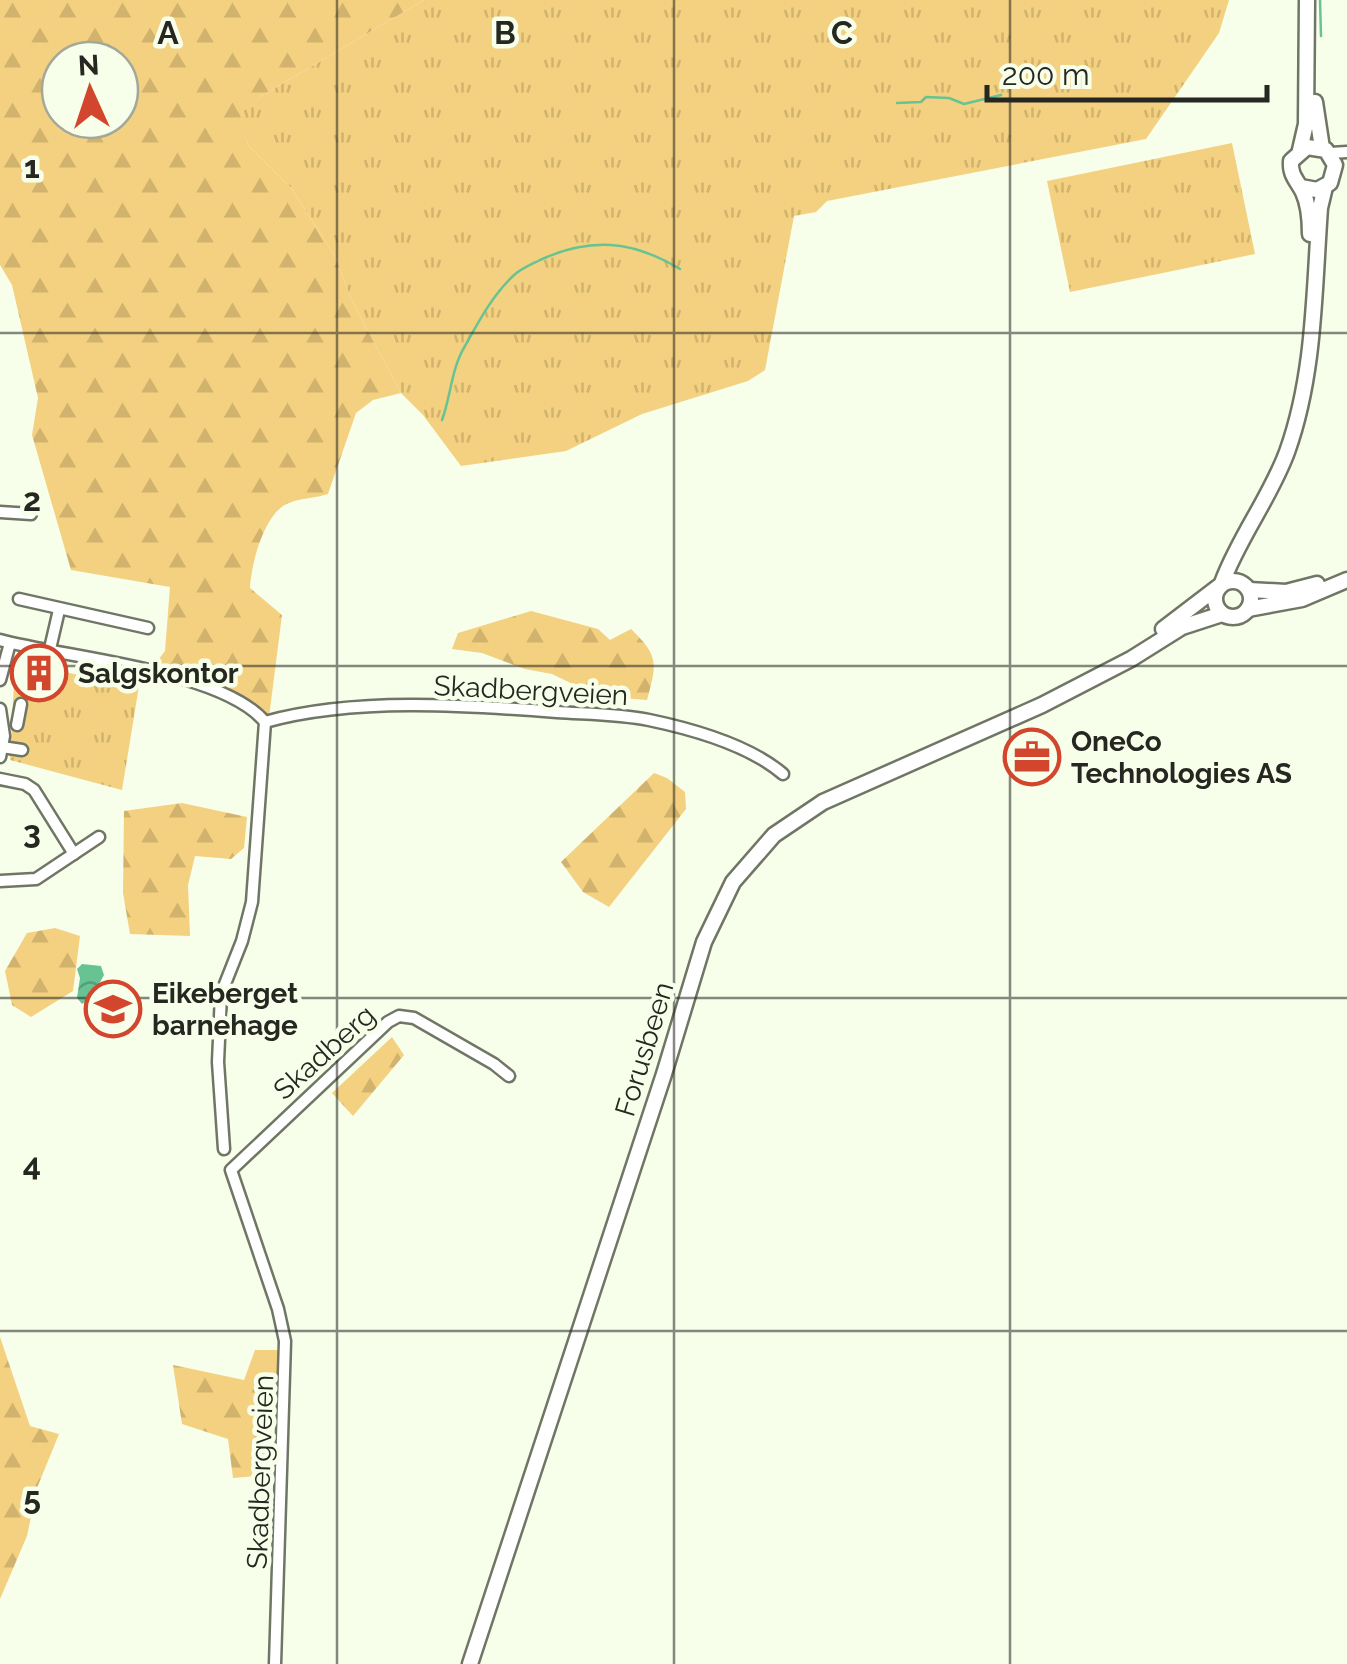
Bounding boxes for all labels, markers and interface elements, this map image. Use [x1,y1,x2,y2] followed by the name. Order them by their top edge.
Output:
[157,14,179,51] text: A
[494,14,516,51] text: B
[831,14,853,51] text: C
[40,40,140,140] north arrow
[987,40,1267,102] scale bar
[77,48,100,83] text: N
[1002,57,1090,92] text: 200 m
[24,148,40,185] text: 1
[23,481,41,518] text: 2
[9,643,69,703] building icon: Salgskontor
[78,657,239,690] place label: Salgskontor
[433,669,629,712] street label: Skadbergveien
[1071,725,1292,790] place label: OneCo Technologies AS
[1002,727,1062,787] office icon: OneCo Technologies AS
[23,813,41,850] text: 3
[152,977,298,1042] place label: Eikeberget barnehage
[608,978,681,1120] street label: Forusbeen
[83,979,143,1039] school or university icon: Eikeberget barnehage
[267,998,382,1106] street label: Skadberg
[23,1146,41,1183] text: 4
[241,1374,280,1570] street label: Skadbergveien
[23,1479,41,1516] text: 5

